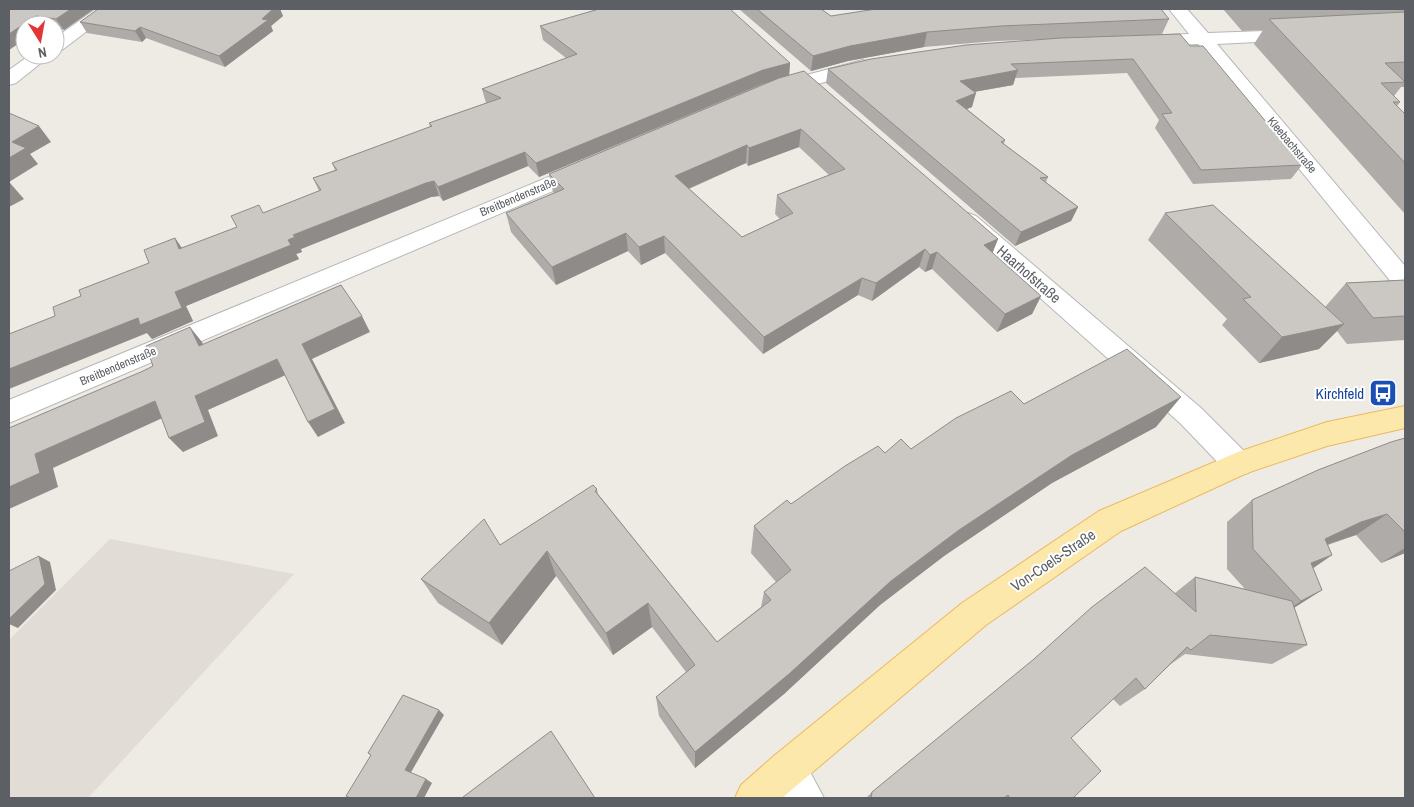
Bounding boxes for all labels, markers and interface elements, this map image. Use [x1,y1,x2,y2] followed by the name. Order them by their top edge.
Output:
[15,15,65,65] north arrow
[37,43,48,62] text: N
[1264,113,1320,177] street label: Kleebachstraße
[477,174,559,220] street label: Breitbendenstraße
[992,240,1066,308] street label: Haarhofstraße
[77,343,159,389] street label: Breitbendenstraße
[1368,378,1398,408] bus stop icon: Kirchfeld
[1315,383,1364,404] place label: Kirchfeld
[1007,524,1100,596] street label: Von-Coels-Straße

